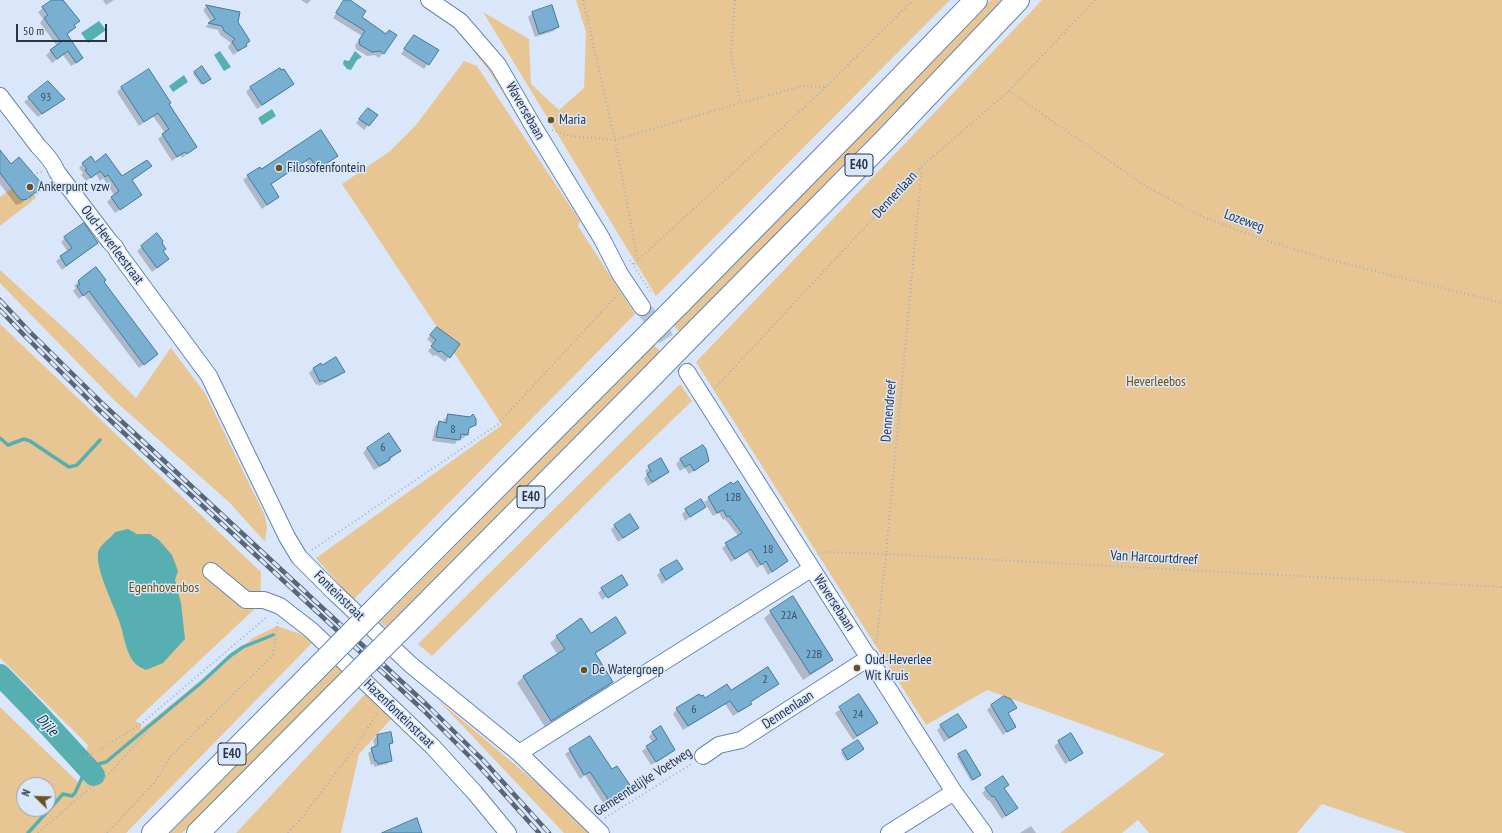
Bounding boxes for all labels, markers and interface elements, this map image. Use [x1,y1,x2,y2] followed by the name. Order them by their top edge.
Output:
[18,16,109,42] scale bar
[23,23,44,38] text: 50 m
[502,79,548,143] street label: Waversebaan
[41,91,51,105] house number: 93
[559,112,586,128] place label: Maria
[546,115,556,125] marker: Maria
[845,154,873,176] road number: E40
[287,160,366,176] place label: Filosofenfontein
[274,163,284,173] marker: Filosofenfontein
[869,168,921,222] street label: Dennenlaan
[38,179,109,195] place label: Ankerpunt vzw
[25,182,35,192] marker: Ankerpunt vzw
[77,202,147,288] street label: Oud-Heverleestraat
[1222,206,1266,236] street label: Lozeweg
[1126,374,1186,390] park label: Heverleebos
[878,379,900,443] street label: Dennendreef
[450,423,456,437] house number: 8
[380,441,386,455] house number: 6
[517,486,545,508] road number: E40
[725,491,741,505] house number: 12B
[763,543,773,557] house number: 18
[1110,547,1198,569] street label: Van Harcourtdreef
[310,568,368,624] street label: Fonteinstraat
[810,572,858,634] street label: Waversebaan
[129,580,199,596] park label: Egenhovenbos
[781,609,797,623] house number: 22A
[806,648,822,662] house number: 22B
[865,652,932,684] place label: Oud-Heverlee Wit Kruis
[592,662,664,678] place label: De Watergroep
[852,663,862,673] marker: Oud-Heverlee Wit Kruis
[579,665,589,675] marker: De Watergroep
[762,673,768,687] house number: 2
[360,676,438,752] street label: Hazenfonteinstraat
[759,687,817,733] street label: Dennenlaan
[691,703,697,717] house number: 6
[853,708,863,722] house number: 24
[32,710,62,740] water label: Dijle
[218,743,246,765] road number: E40
[591,744,695,820] street label: Gemeentelijke Voetweg
[16,777,56,817] north arrow
[18,787,33,798] text: N

